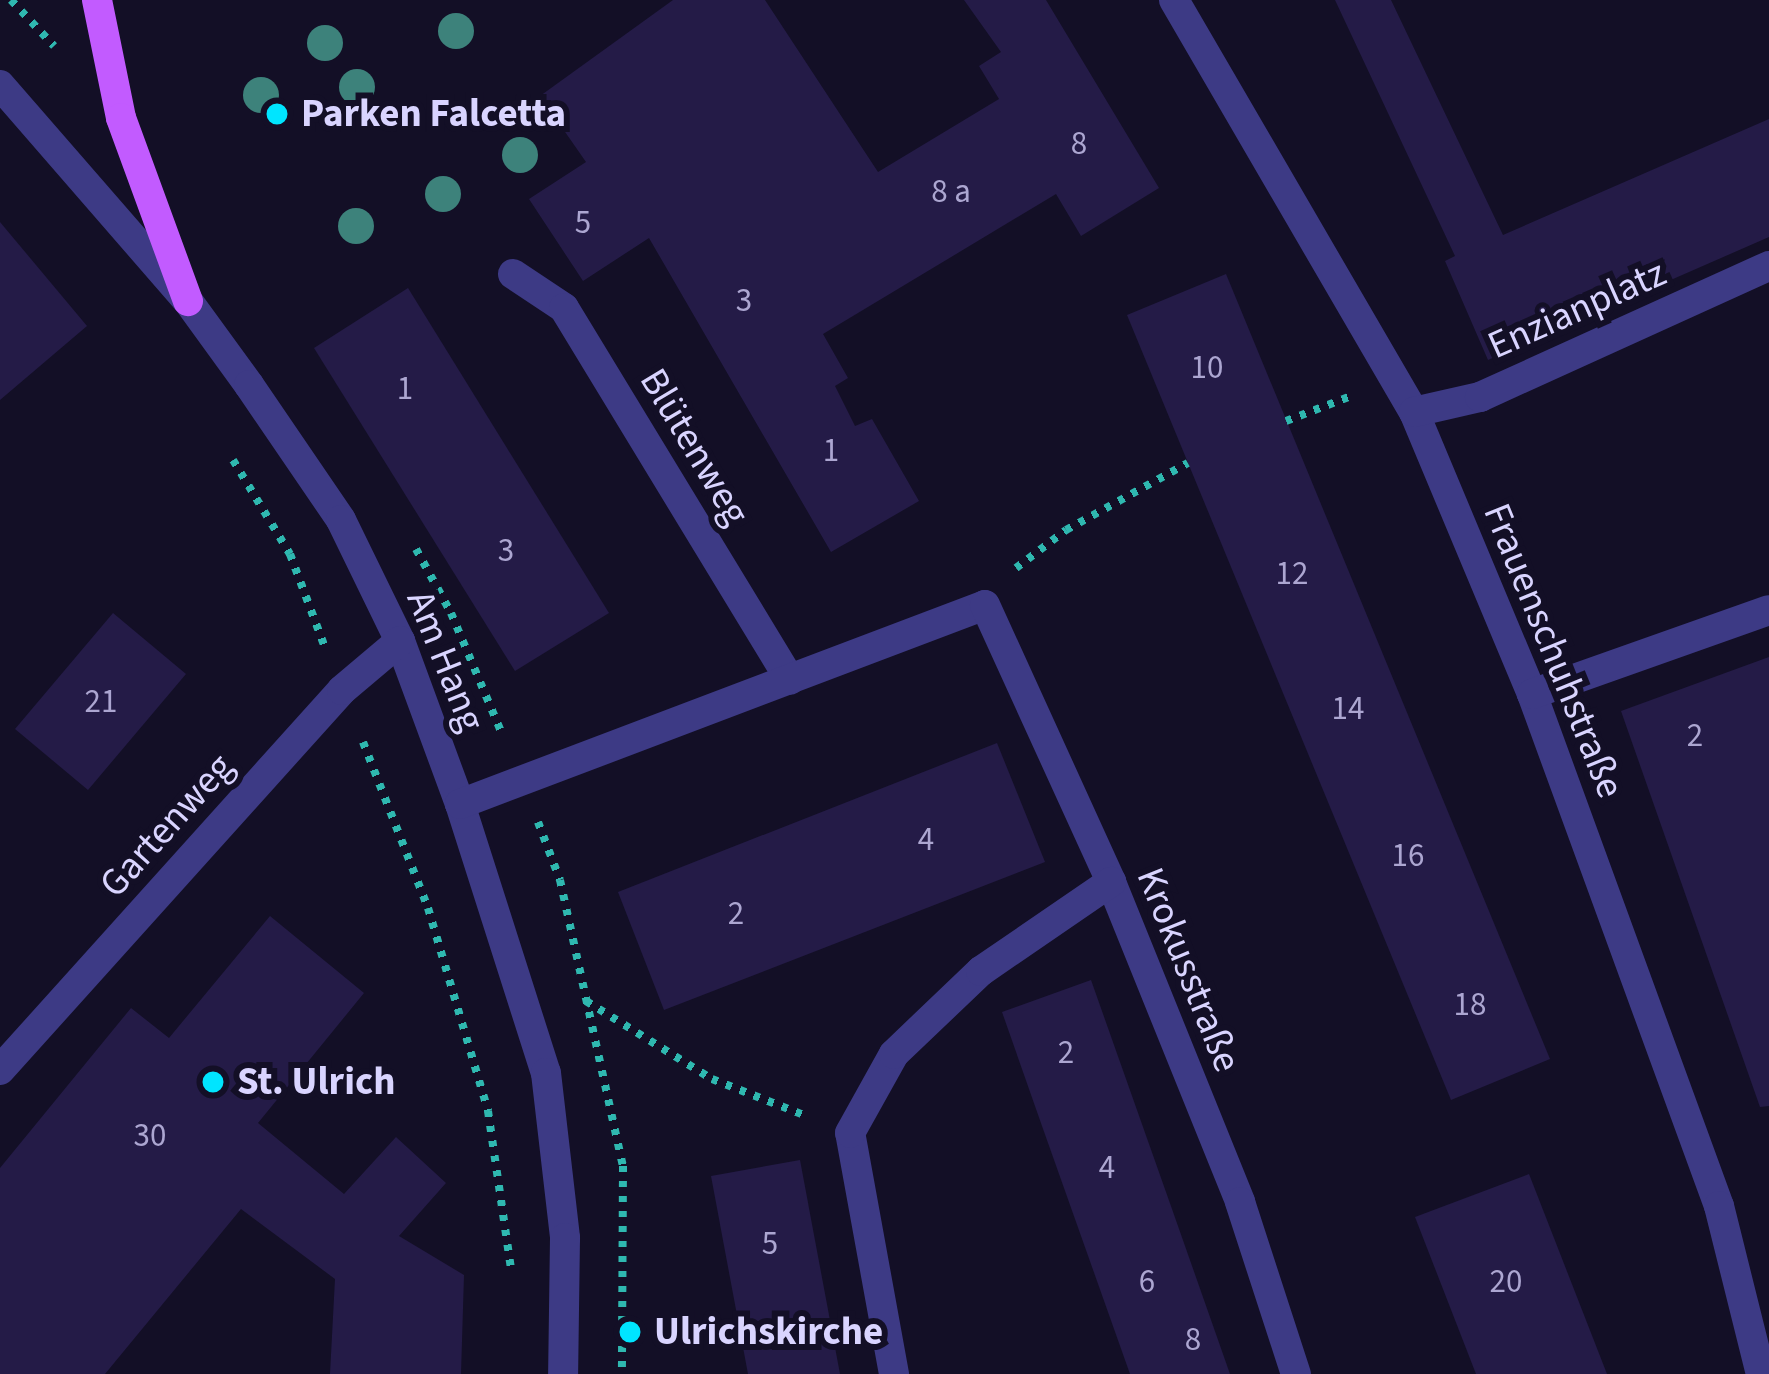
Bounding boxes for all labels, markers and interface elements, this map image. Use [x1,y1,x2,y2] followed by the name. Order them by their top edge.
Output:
[301,91,566,137] place label: Parken Falcetta
[264,101,290,127] marker: Parken Falcetta
[1071,124,1087,164] house number: 8
[931,172,971,212] house number: 8 a
[575,203,591,243] house number: 5
[1481,250,1673,370] street label: Enzianplatz
[736,281,752,321] house number: 3
[1191,348,1223,388] house number: 10
[629,360,759,534] street label: Blütenweg
[397,369,413,409] house number: 1
[823,431,839,471] house number: 1
[1473,497,1633,805] street label: Frauenschuhstraße
[498,531,514,571] house number: 3
[1276,554,1308,594] house number: 12
[396,584,494,738] street label: Am Hang
[85,682,117,722] house number: 21
[1332,689,1364,729] house number: 14
[1687,716,1703,756] house number: 2
[90,745,244,907] street label: Gartenweg
[918,820,934,860] house number: 4
[1392,836,1424,876] house number: 16
[1126,861,1250,1079] street label: Krokusstraße
[728,894,744,934] house number: 2
[1454,985,1486,1025] house number: 18
[1058,1033,1074,1073] house number: 2
[237,1059,395,1105] place label: St. Ulrich
[200,1069,226,1095] marker: St. Ulrich
[134,1116,166,1156] house number: 30
[1099,1148,1115,1188] house number: 4
[762,1224,778,1264] house number: 5
[1139,1262,1155,1302] house number: 6
[1490,1262,1522,1302] house number: 20
[654,1309,883,1355] place label: Ulrichskirche
[617,1319,643,1345] marker: Ulrichskirche
[1185,1320,1201,1360] house number: 8

